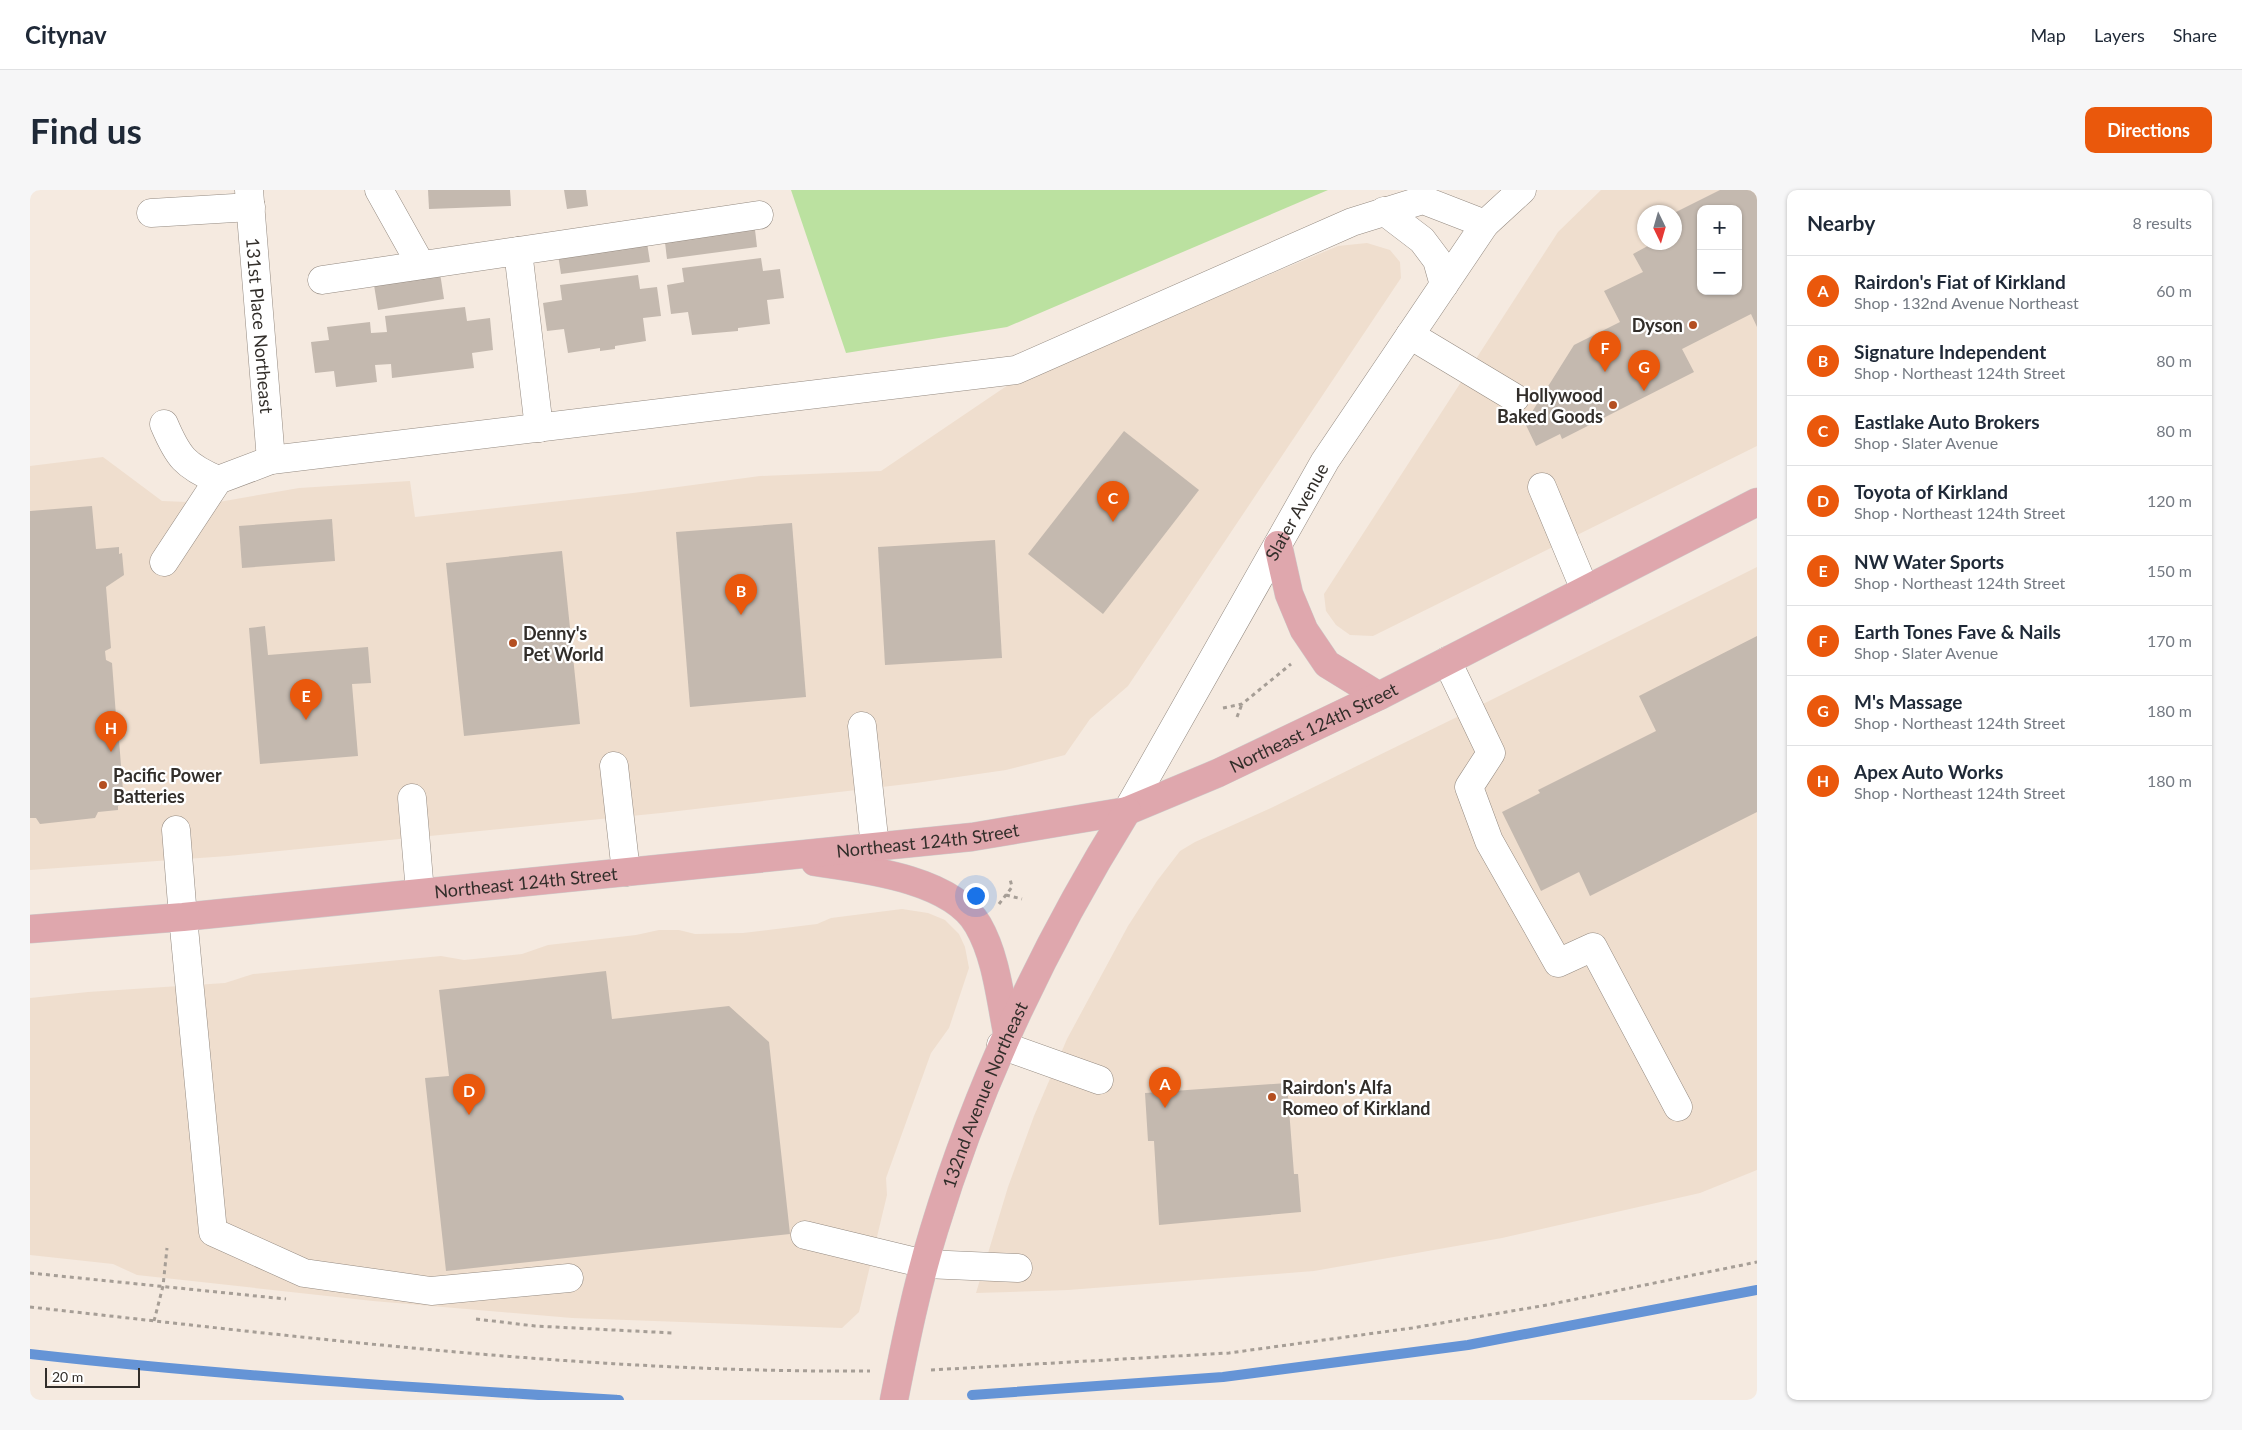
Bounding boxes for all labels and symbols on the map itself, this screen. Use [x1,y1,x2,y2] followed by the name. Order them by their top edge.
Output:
[1637,205,1682,250] north arrow
[242,237,278,415] street label: 131st Place Northeast
[1632,314,1683,336] place label: Dyson
[1687,319,1699,331] marker: Dyson
[1589,331,1621,372] pin: F
[1628,350,1660,391] pin: G
[1497,384,1603,427] place label: Hollywood Baked Goods
[1607,399,1619,411] marker: Hollywood Baked Goods
[1260,459,1333,564] street label: Slater Avenue
[1097,481,1129,522] pin: C
[725,574,757,615] pin: B
[523,622,604,665] place label: Denny's Pet World
[507,637,519,649] marker: Denny's Pet World
[1226,677,1402,777] street label: Northeast 124th Street
[290,679,322,720] pin: E
[95,711,127,752] pin: H
[113,764,222,807] place label: Pacific Power Batteries
[97,779,109,791] marker: Pacific Power Batteries
[835,818,1021,862] street label: Northeast 124th Street
[433,862,619,902] street label: Northeast 124th Street
[963,883,989,909] your location
[937,998,1032,1191] street label: 132nd Avenue Northeast
[1149,1067,1181,1108] pin: A
[453,1074,485,1115] pin: D
[1282,1076,1431,1119] place label: Rairdon's Alfa Romeo of Kirkland
[1266,1091,1278,1103] marker: Rairdon's Alfa Romeo of Kirkland
[45,1365,140,1388] scale bar

